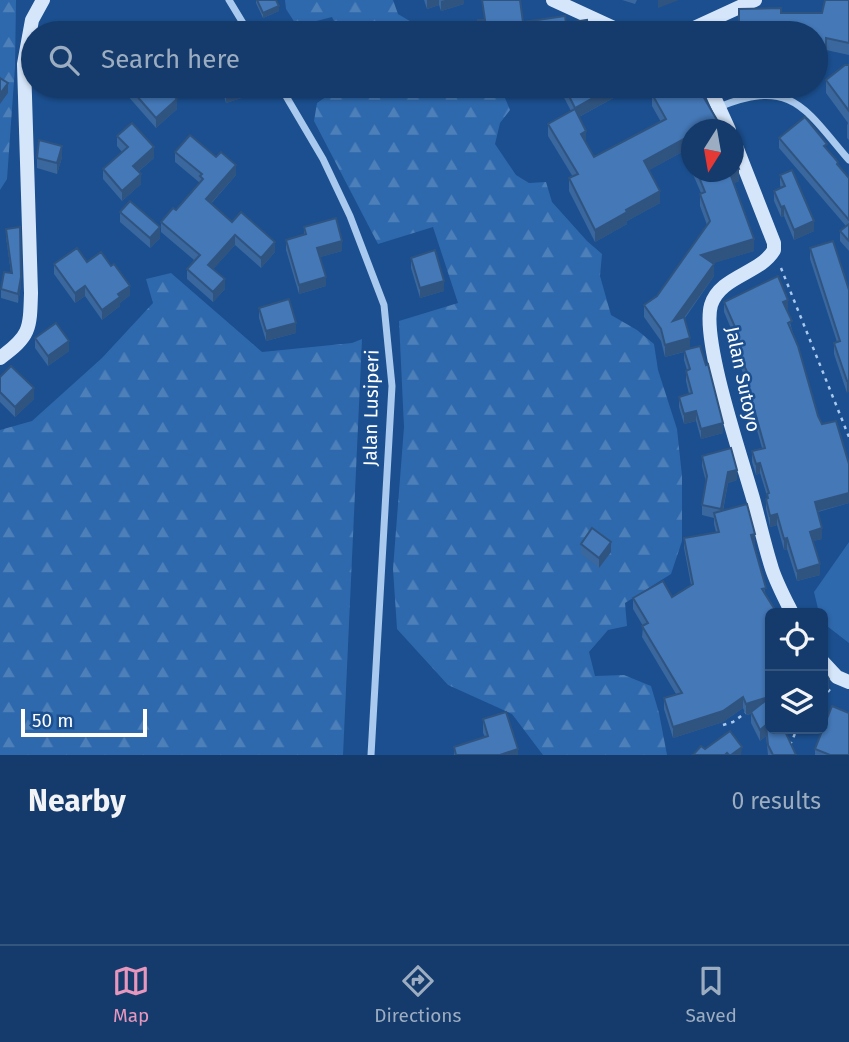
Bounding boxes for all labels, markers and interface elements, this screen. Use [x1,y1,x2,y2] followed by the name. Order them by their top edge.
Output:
[21,21,828,98] search box
[45,41,83,79] icon: search
[101,44,240,75] text: Search here
[681,119,744,182] north arrow
[721,324,765,434] street label: Jalan Sutoyo
[358,349,384,467] street label: Jalan Lusiperi
[765,608,828,734] map controls
[765,608,828,671] button: locate
[765,671,828,734] button: layers
[21,706,147,738] scale bar
[32,709,73,732] text: 50 m
[28,783,126,819] text: Nearby
[731,787,821,815] text: 0 results
[112,962,150,1027] tab: Map
[374,962,461,1027] tab: Directions
[686,962,737,1027] tab: Saved

